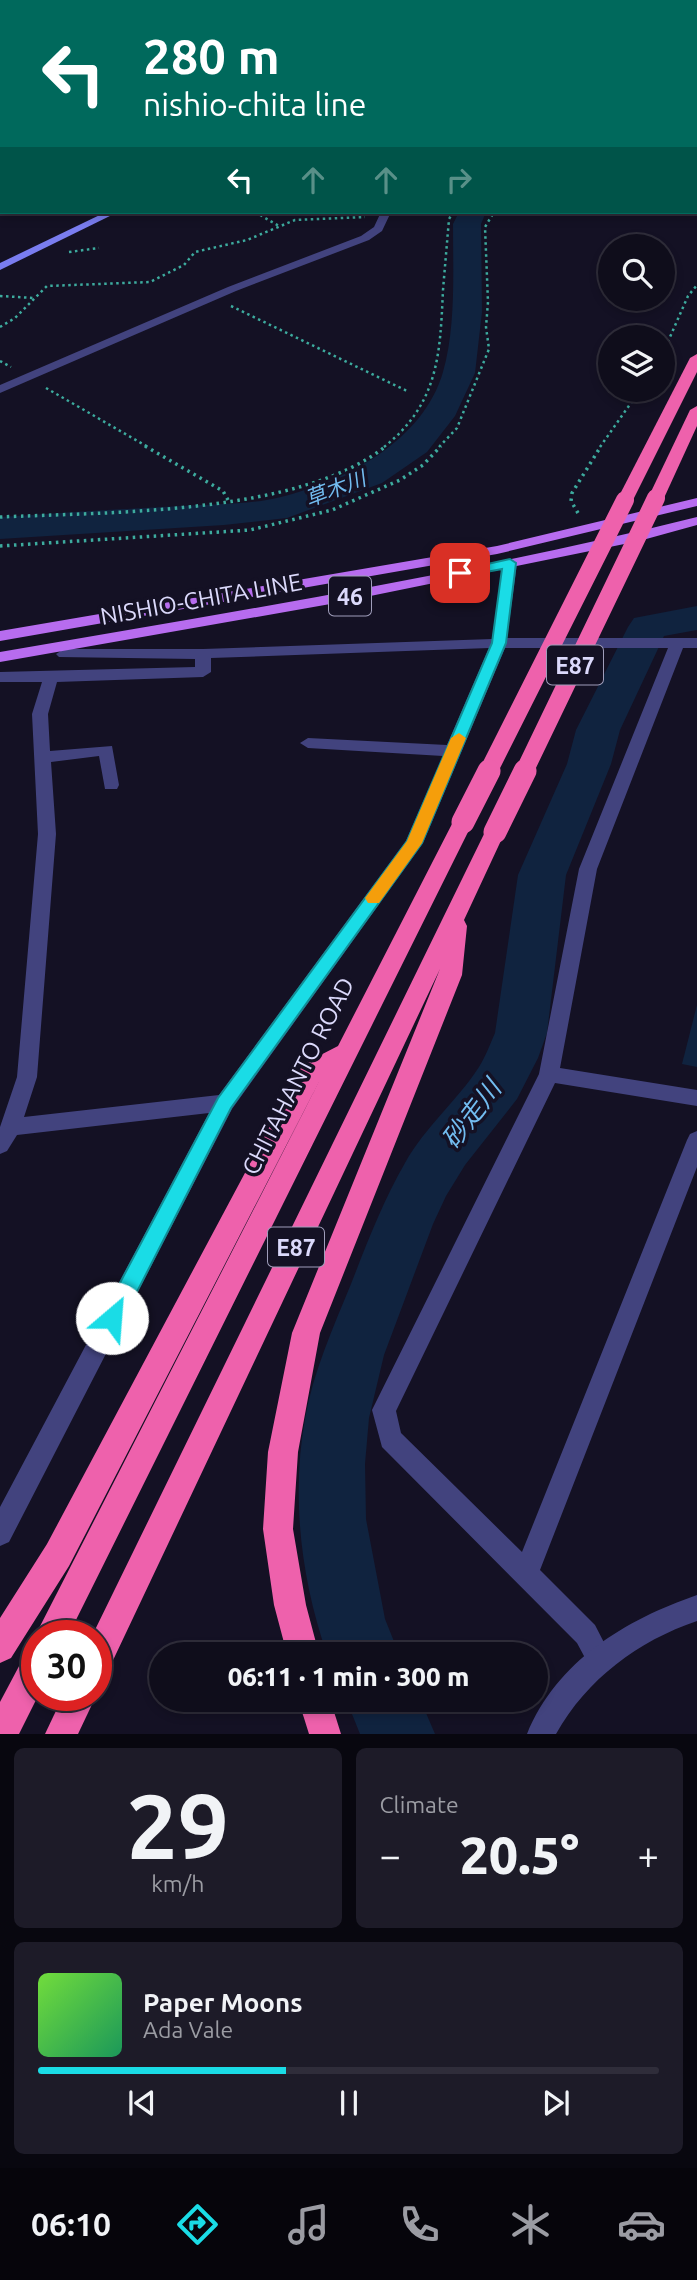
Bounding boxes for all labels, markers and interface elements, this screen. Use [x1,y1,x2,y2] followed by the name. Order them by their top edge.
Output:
[28,28,119,119] icon: left
[143,28,280,83] text: 280 m
[143,86,366,122] text: nishio-chita line
[221,161,259,199] icon: left
[294,161,332,199] icon: ahead
[367,161,405,199] icon: ahead
[440,161,478,199] icon: right
[598,234,675,402] map controls
[598,234,675,311] button: search
[598,325,675,402] button: layers
[301,465,371,510] water label: 草木川
[430,543,490,603] pin
[441,554,479,592] icon: arrive
[98,568,304,630] street label: NISHIO-CHITA LINE
[329,576,371,616] road number: 46
[547,646,603,684] road number: E87
[237,973,359,1179] street label: CHITAHANTO ROAD
[436,1072,508,1154] water label: 砂走川
[268,1228,324,1266] road number: E87
[75,1281,149,1355] position arrow
[21,1620,112,1711] speed limit sign: 30
[228,1662,469,1691] text: 06:11 · 1 min · 300 m
[126,1774,229,1876] text: 29
[380,1792,459,1817] text: Climate
[459,1826,579,1884] text: 20.5°
[380,1834,401,1876] text: −
[638,1834,659,1876] text: +
[151,1871,204,1896] text: km/h
[143,1988,302,2017] text: Paper Moons
[143,2017,233,2042] text: Ada Vale
[123,2084,161,2122] icon: previous
[330,2084,368,2122] icon: pause
[537,2084,575,2122] icon: next
[173,2200,222,2249] icon: directions
[284,2200,333,2249] icon: music
[395,2200,444,2249] icon: phone
[506,2200,555,2249] icon: climate
[617,2200,666,2249] icon: car
[31,2206,111,2242] text: 06:10

